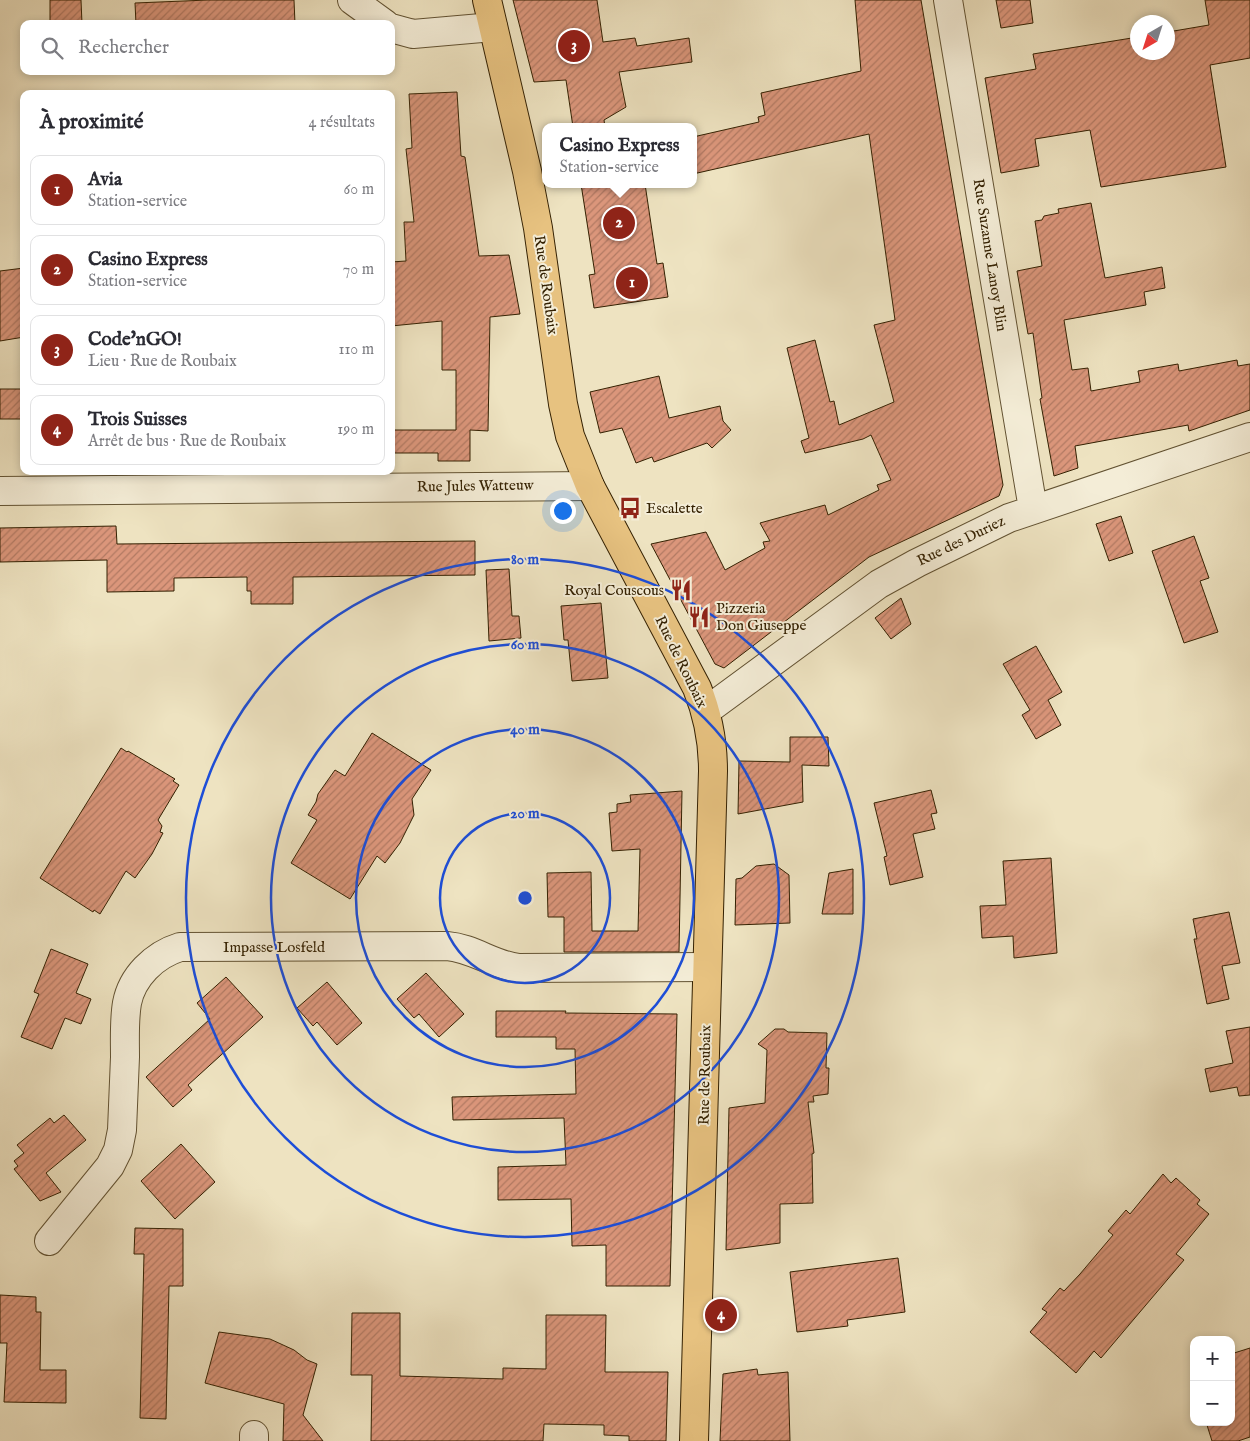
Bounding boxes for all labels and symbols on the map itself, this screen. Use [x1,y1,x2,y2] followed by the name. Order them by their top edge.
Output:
[1130,15,1175,60] north arrow
[558,27,590,65] pin: 3
[969,177,1011,333] street label: Rue Suzanne Lanoy Blin
[603,204,635,242] pin: 2
[530,234,562,337] street label: Rue de Roubaix
[616,264,648,302] pin: 1
[416,475,535,497] street label: Rue Jules Watteuw
[617,495,643,521] bus stop icon: Escalette
[550,498,576,524] your location
[646,499,703,518] place label: Escalette
[914,511,1008,571] street label: Rue des Duriez
[511,550,539,569] text: 80 m
[668,577,694,603] restaurant icon: Royal Couscous
[564,581,664,600] place label: Royal Couscous
[716,599,806,635] place label: Pizzeria Don Giuseppe
[686,604,712,630] restaurant icon: Pizzeria Don Giuseppe
[650,613,712,712] street label: Rue de Roubaix
[511,635,540,654] text: 60 m
[510,720,540,739] text: 40 m
[510,804,540,823] text: 20 m
[516,889,534,907] centre of rings
[223,938,326,957] street label: Impasse Losfeld
[695,1024,715,1125] street label: Rue de Roubaix
[705,1296,737,1334] pin: 4

